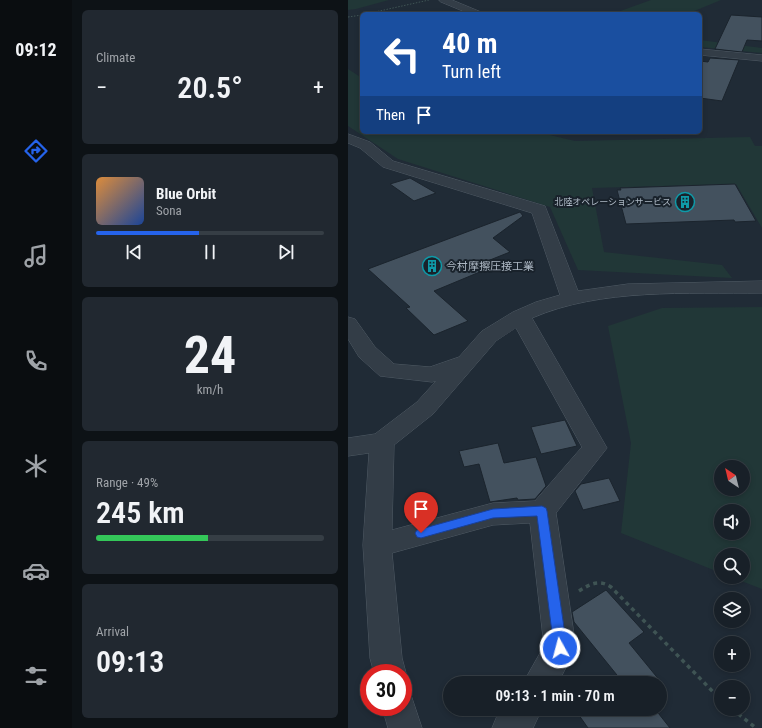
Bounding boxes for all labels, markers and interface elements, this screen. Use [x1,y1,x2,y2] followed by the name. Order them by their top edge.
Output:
[442,27,498,60] text: 40 m
[376,28,428,80] icon: left
[15,39,57,60] text: 09:12
[96,50,135,65] text: Climate
[442,61,501,82] text: Turn left
[177,70,243,105] text: 20.5°
[96,75,107,100] text: −
[313,75,324,100] text: +
[413,104,435,126] icon: arrive
[376,106,405,124] text: Then
[22,137,50,165] icon: directions
[156,185,216,203] text: Blue Orbit
[674,191,696,213] building icon: 北陸オペレーションサービス
[554,197,671,207] place label: 北陸オペレーションサービス
[156,203,182,218] text: Sona
[123,241,145,263] icon: previous
[199,241,221,263] icon: pause
[275,241,297,263] icon: next
[22,242,50,270] icon: music
[421,255,443,277] building icon: 今村摩擦圧接工業
[446,260,534,273] place label: 今村摩擦圧接工業
[184,325,236,386] text: 24
[22,347,50,375] icon: phone
[197,382,223,397] text: km/h
[22,452,50,480] icon: climate
[714,460,750,496] north arrow
[714,460,750,716] map controls
[96,475,158,490] text: Range · 49%
[404,492,438,533] pin
[96,495,185,530] text: 245 km
[410,498,432,520] icon: arrive
[714,504,750,540] button: sound
[714,548,750,584] button: search
[22,557,50,585] icon: car
[714,592,750,628] button: layers
[96,624,129,639] text: Arrival
[539,627,581,669] position arrow
[714,636,750,672] button: +
[96,644,164,679] text: 09:13
[22,662,50,690] icon: filters
[360,664,412,716] speed limit sign: 30
[714,680,750,716] button: −
[495,687,615,705] text: 09:13 · 1 min · 70 m

